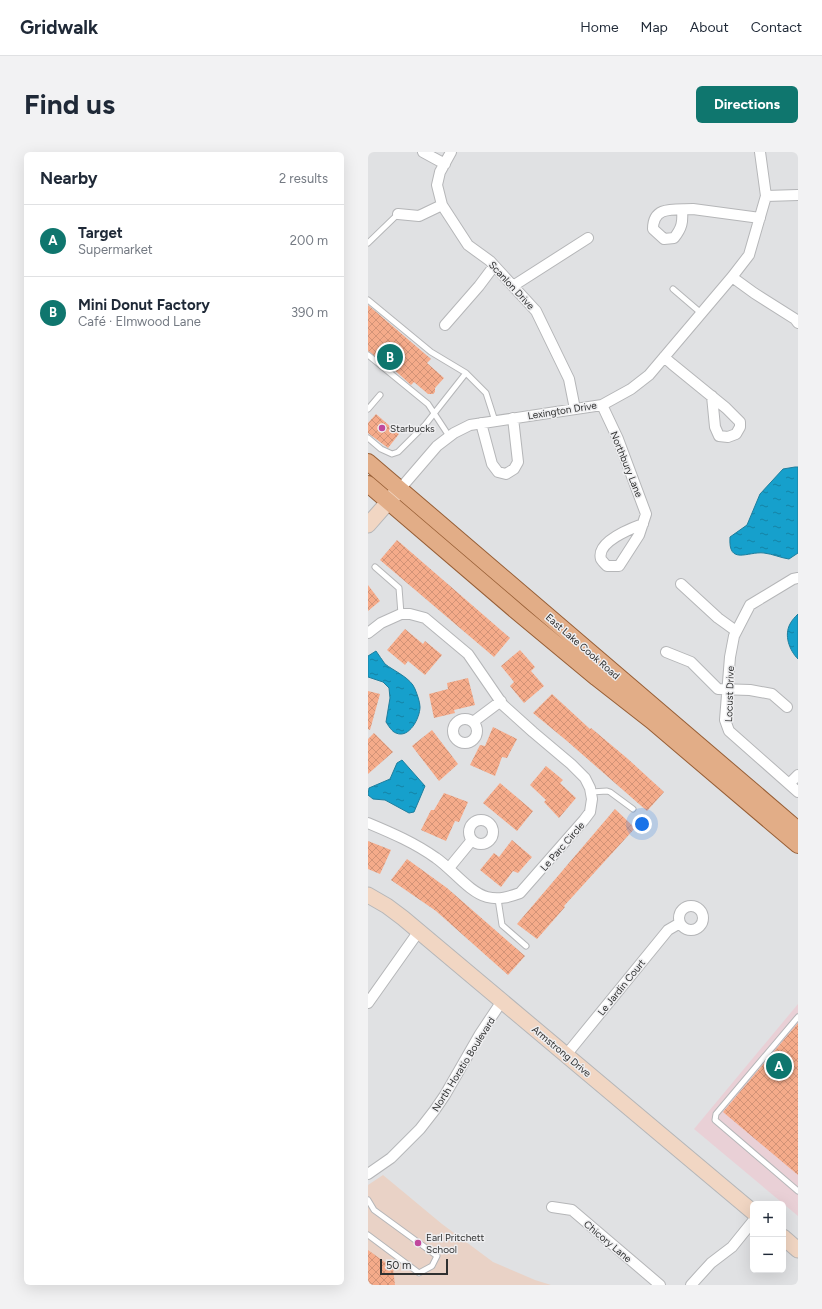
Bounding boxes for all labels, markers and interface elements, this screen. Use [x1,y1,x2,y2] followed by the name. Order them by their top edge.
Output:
[20,16,98,39] text: Gridwalk
[580,19,619,36] text: Home
[641,19,668,36] text: Map
[690,19,729,36] text: About
[751,19,802,36] text: Contact
[696,86,798,123] button: Directions
[24,87,115,121] text: Find us
[40,168,98,188] text: Nearby
[279,171,328,186] text: 2 results
[78,224,123,242] text: Target
[48,233,58,248] text: A
[290,233,328,248] text: 200 m
[78,242,153,257] text: Supermarket
[486,258,538,313] street label: Scanlon Drive
[78,296,210,314] text: Mini Donut Factory
[49,305,57,320] text: B
[291,305,328,320] text: 390 m
[78,314,201,329] text: Café · Elmwood Lane
[377,342,403,372] pin: B
[527,399,598,422] street label: Lexington Drive
[390,422,435,435] place label: Starbucks
[377,423,387,433] marker: Starbucks
[607,429,646,500] street label: Northbury Lane
[543,611,623,682] street label: East Lake Cook Road
[722,665,737,722] street label: Locust Drive
[632,814,652,834] your location
[537,819,588,874] street label: Le Parc Circle
[595,956,648,1018] street label: Le Jardin Court
[429,1014,498,1114] street label: North Horatio Boulevard
[529,1023,594,1080] street label: Armstrong Drive
[766,1051,792,1081] pin: A
[750,1201,786,1273] map controls
[750,1201,786,1237] button: +
[581,1218,635,1266] street label: Chicory Lane
[426,1231,485,1256] place label: Earl Pritchett School
[750,1237,786,1273] button: −
[413,1238,423,1248] marker: Earl Pritchett School
[380,1257,448,1276] scale bar
[386,1259,411,1272] text: 50 m

